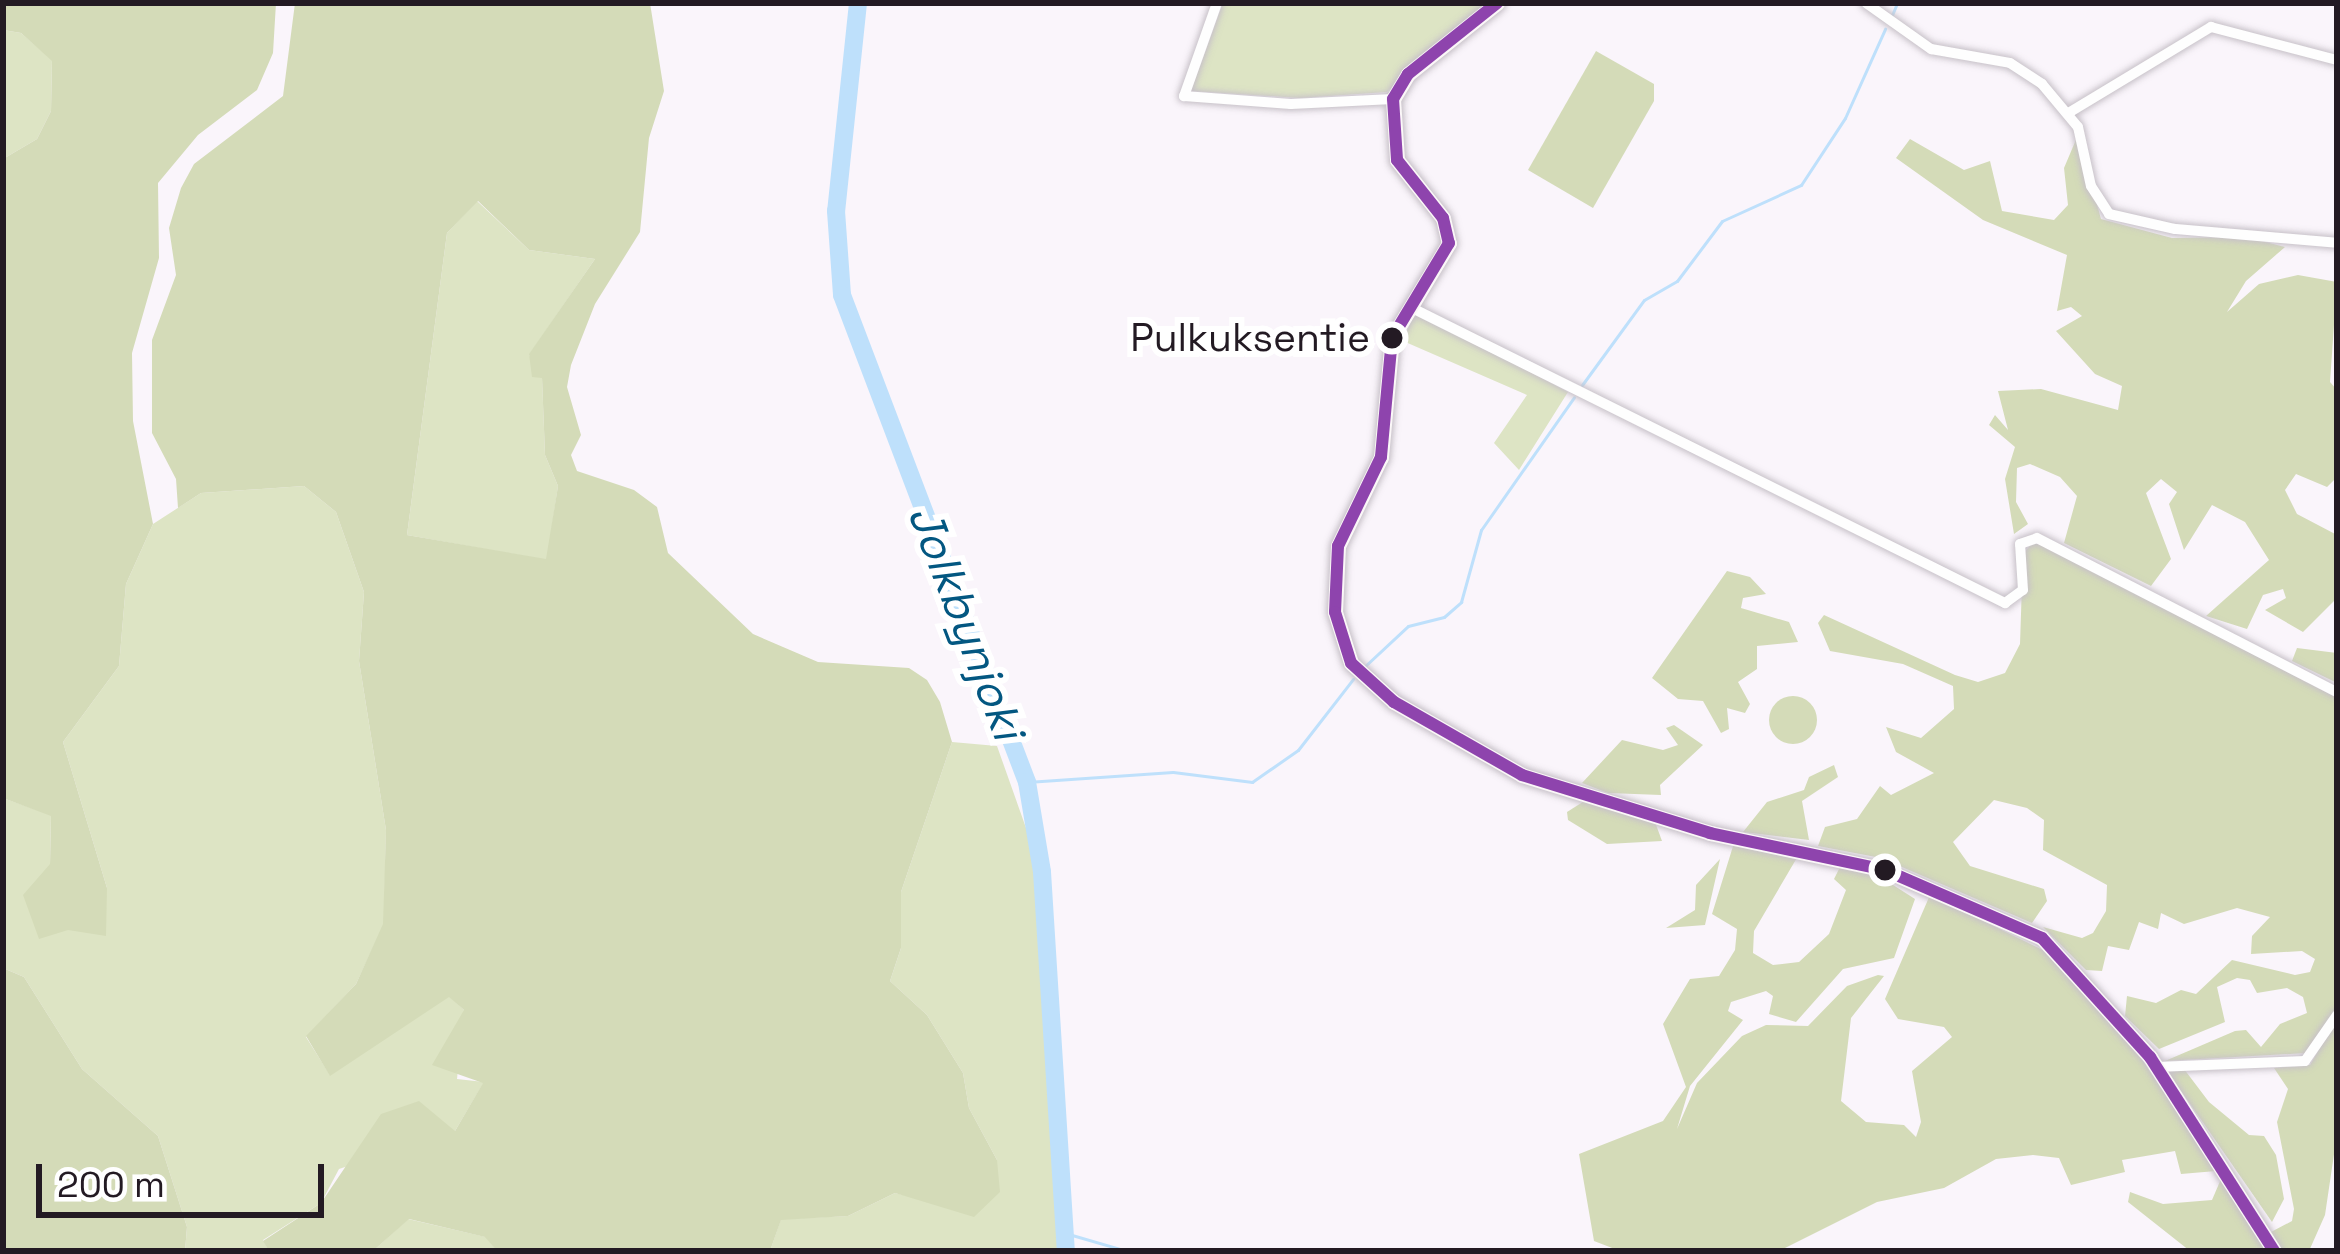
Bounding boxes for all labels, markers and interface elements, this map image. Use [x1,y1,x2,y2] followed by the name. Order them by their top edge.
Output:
[1130,315,1370,361] place label: Pulkuksentie
[1381,327,1403,349] marker: Pulkuksentie
[897,497,1035,747] water label: Jolkbynjoki
[1874,859,1896,881] unlabelled marker
[42,1140,330,1214] scale bar
[57,1162,165,1208] text: 200 m

